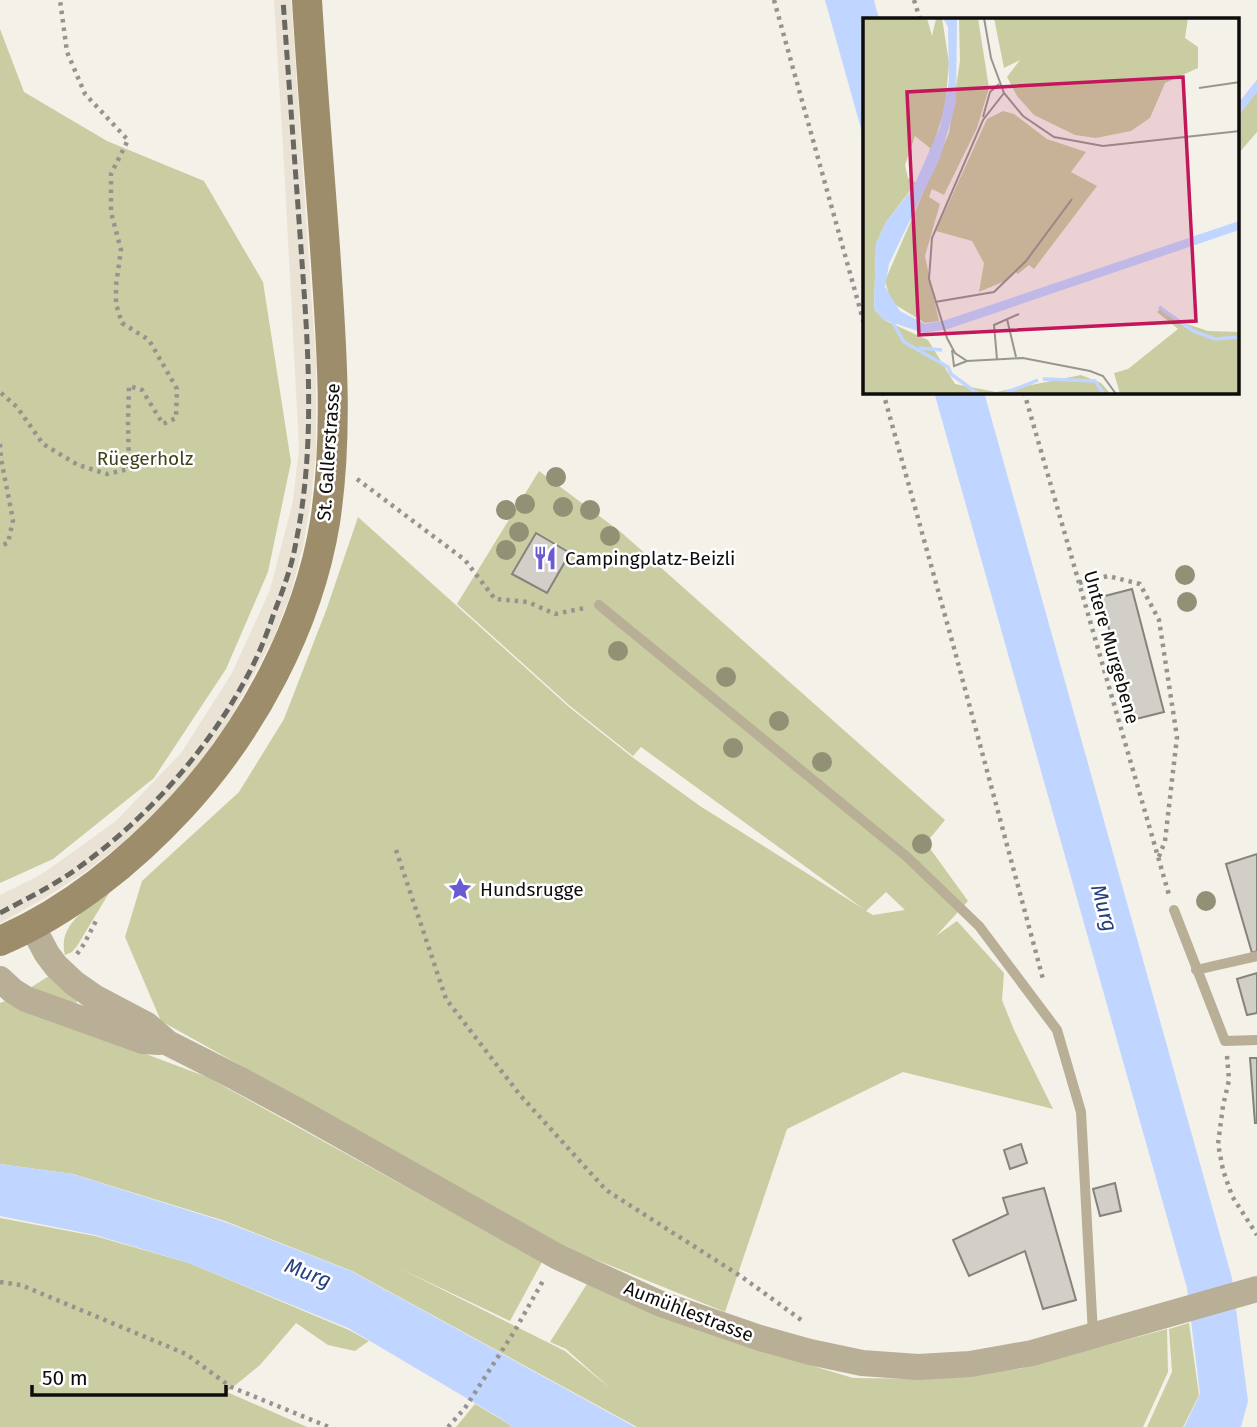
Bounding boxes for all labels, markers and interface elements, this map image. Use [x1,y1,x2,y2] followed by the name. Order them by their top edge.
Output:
[863,18,1240,394] inset map
[312,382,345,522] street label: St. Gallerstrasse
[97,447,193,470] park label: Rüegerholz
[531,544,559,572] restaurant icon: Campingplatz-Beizli
[565,547,735,570] place label: Campingplatz-Beizli
[1079,568,1144,727] street label: Untere Murgebene
[446,875,474,903] place icon: Hundsrugge
[480,878,584,901] place label: Hundsrugge
[1085,881,1123,935] water label: Murg
[281,1252,335,1294] water label: Murg
[621,1276,757,1347] street label: Aumühlestrasse
[32,1354,226,1398] scale bar
[42,1365,88,1391] text: 50 m

